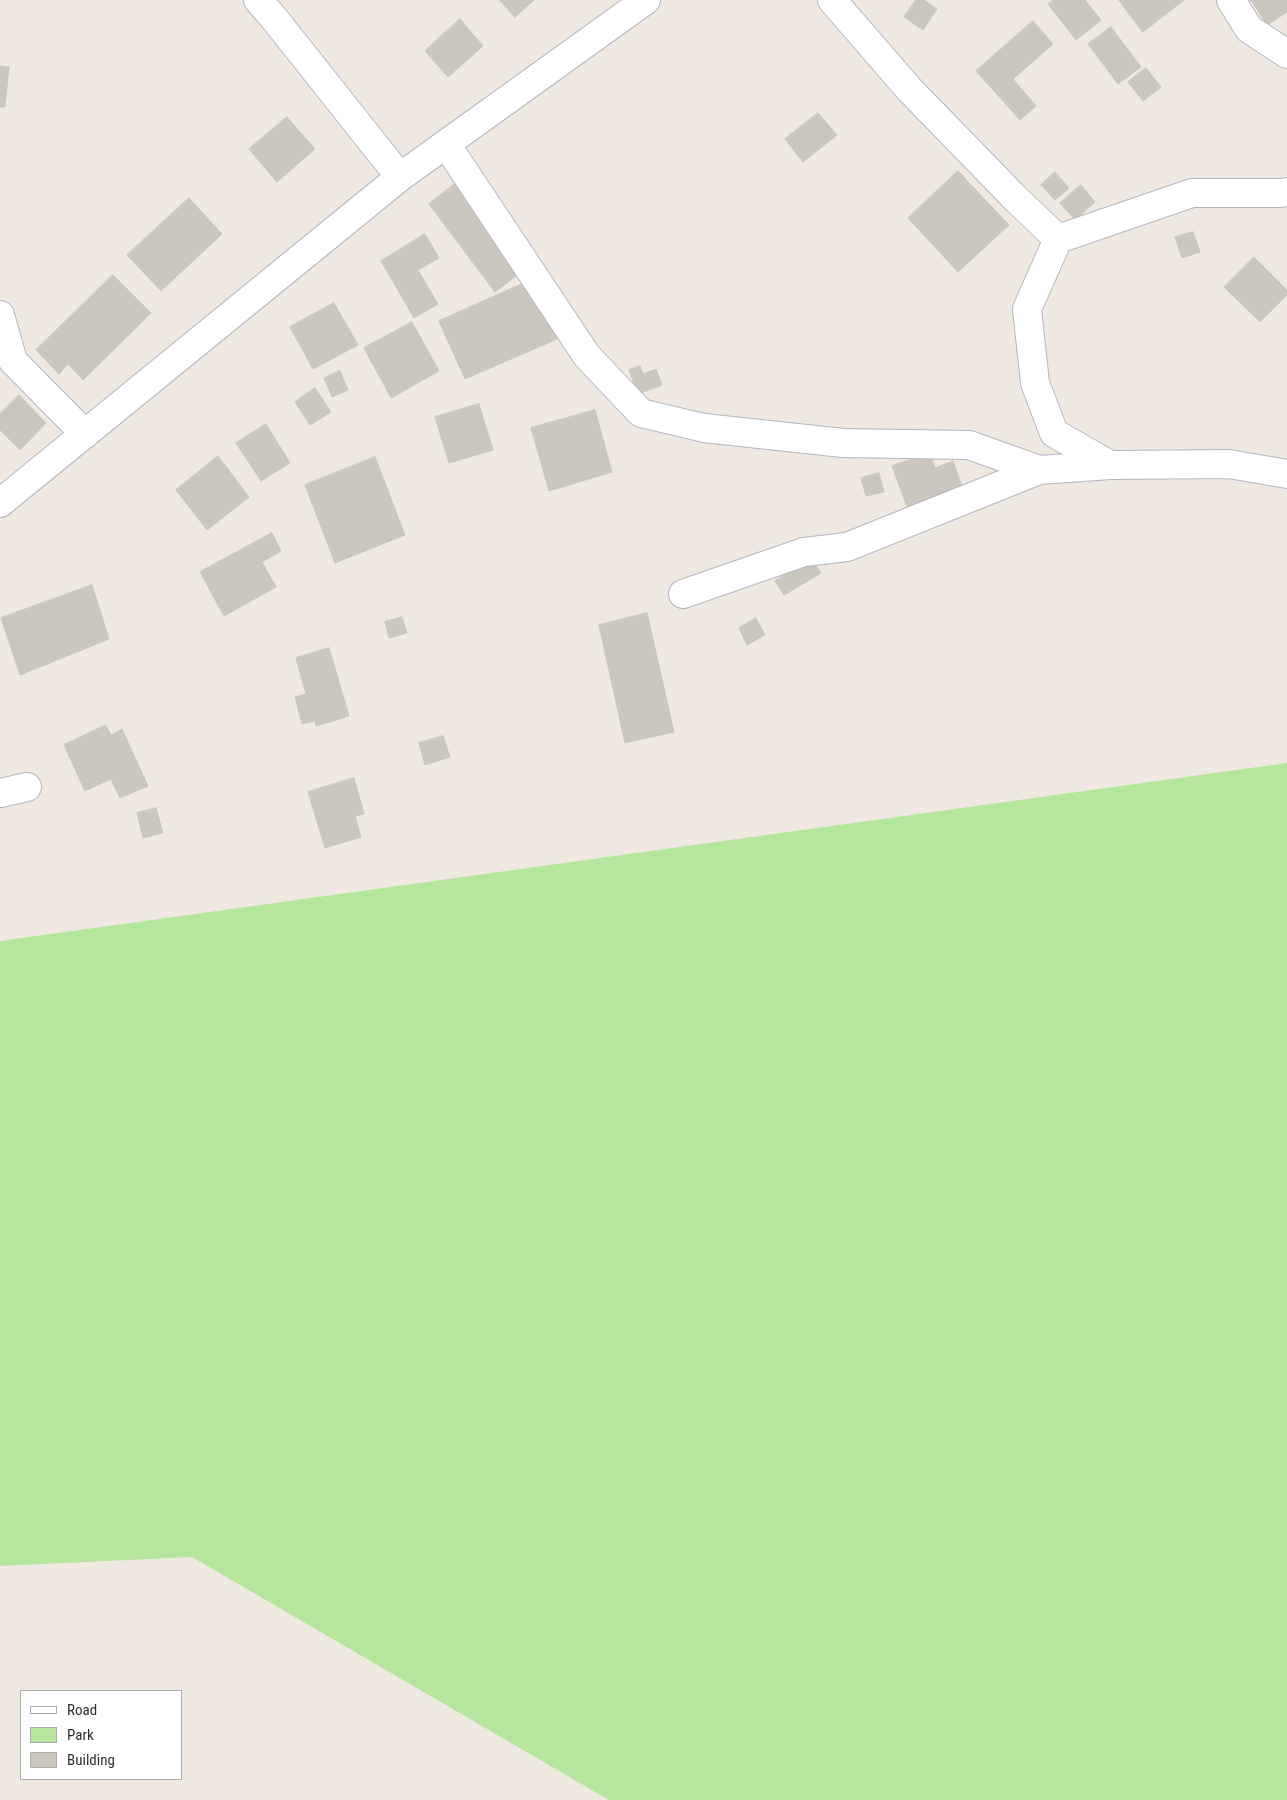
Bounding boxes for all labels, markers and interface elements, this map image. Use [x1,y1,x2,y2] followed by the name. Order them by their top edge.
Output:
[20,1690,182,1780] legend
[67,1701,97,1719] text: Road
[67,1726,94,1744] text: Park
[67,1751,115,1769] text: Building

